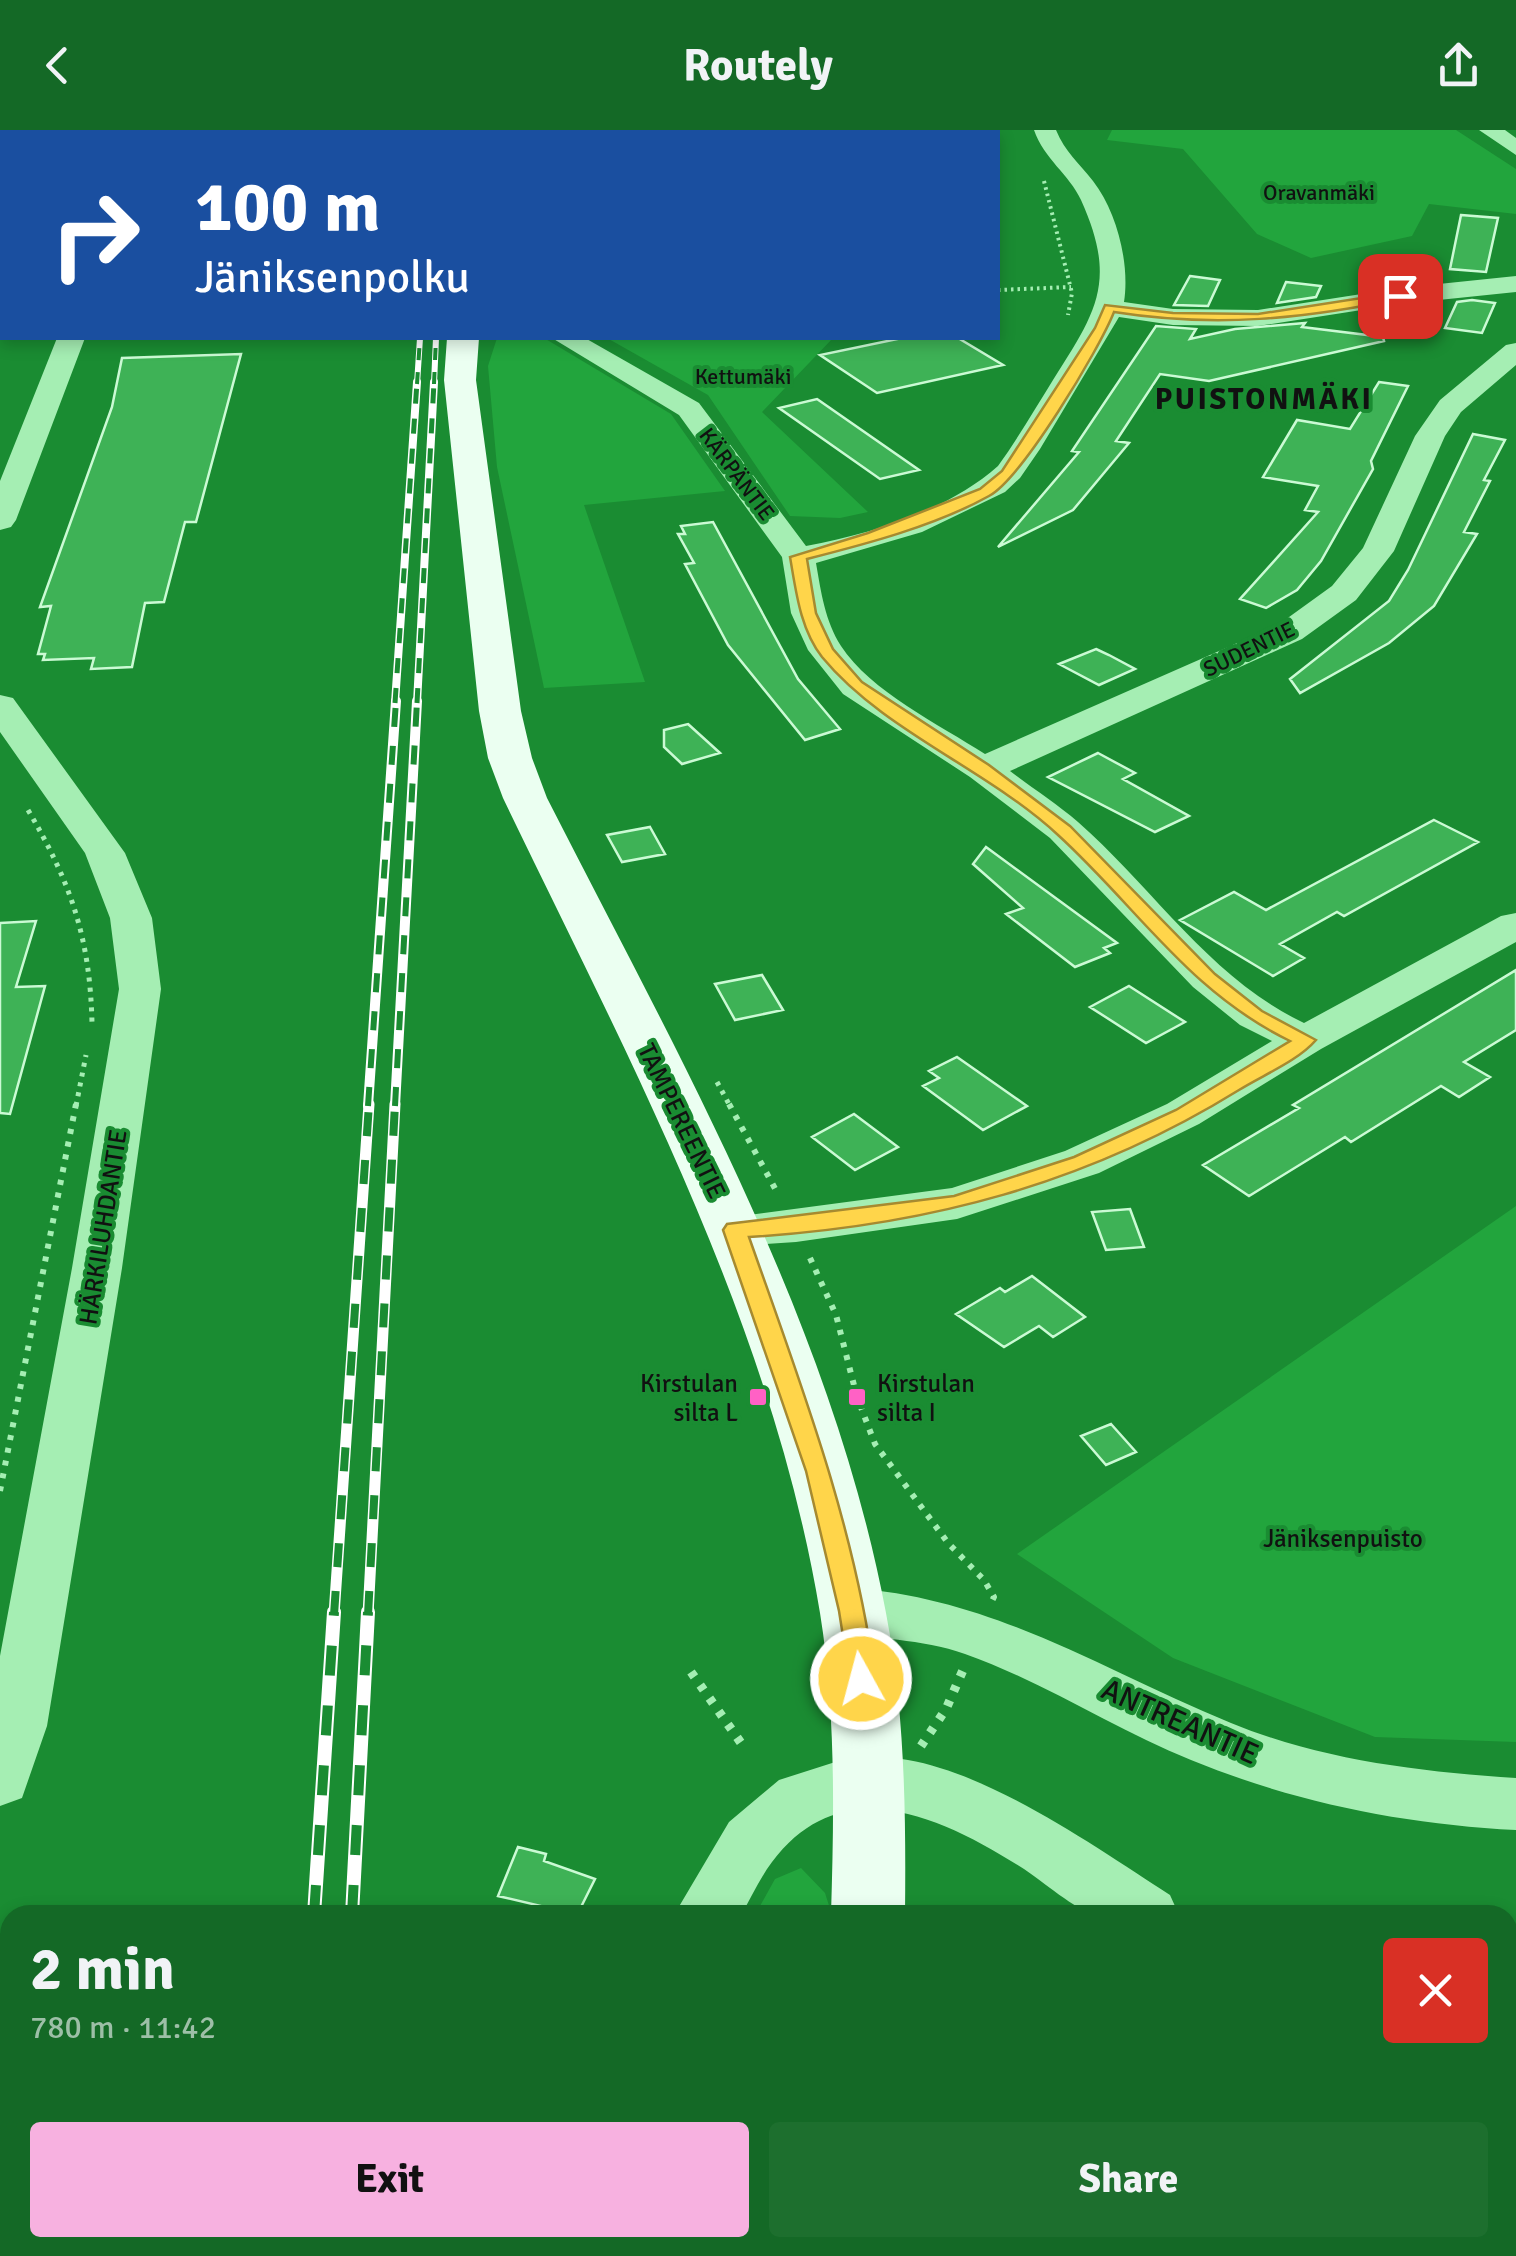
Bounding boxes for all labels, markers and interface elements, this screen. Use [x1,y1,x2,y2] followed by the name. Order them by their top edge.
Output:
[30,38,85,93] icon: back
[683,38,833,93] text: Routely
[1431,38,1486,93] icon: share
[195,164,380,250] text: 100 m
[30,170,160,300] icon: right
[1263,179,1375,206] park label: Oravanmäki
[195,250,470,305] text: Jäniksenpolku
[1358,254,1443,339] pin
[1373,269,1428,324] icon: arrive
[695,363,791,390] park label: Kettumäki
[1155,381,1373,418] district label: PUISTONMÄKI
[693,422,781,526] street label: KÄRPÄNTIE
[1199,615,1299,683] street label: SUDENTIE
[631,1038,733,1204] street label: TAMPEREENTIE
[72,1127,134,1327] street label: HÄRKILUHDANTIE
[640,1368,738,1428] place label: Kirstulan silta L
[877,1368,975,1428] place label: Kirstulan silta I
[747,1386,769,1408] marker: Kirstulan silta L
[846,1386,868,1408] marker: Kirstulan silta I
[1263,1523,1423,1554] park label: Jäniksenpuisto
[809,1627,913,1731] position arrow
[1096,1671,1264,1773] street label: ANTREANTIE
[30,1933,175,2007] text: 2 min
[1383,1938,1488,2043] button: close
[30,2008,216,2047] text: 780 m · 11:42
[30,2122,749,2237] button: Exit
[769,2122,1488,2237] button: Share

